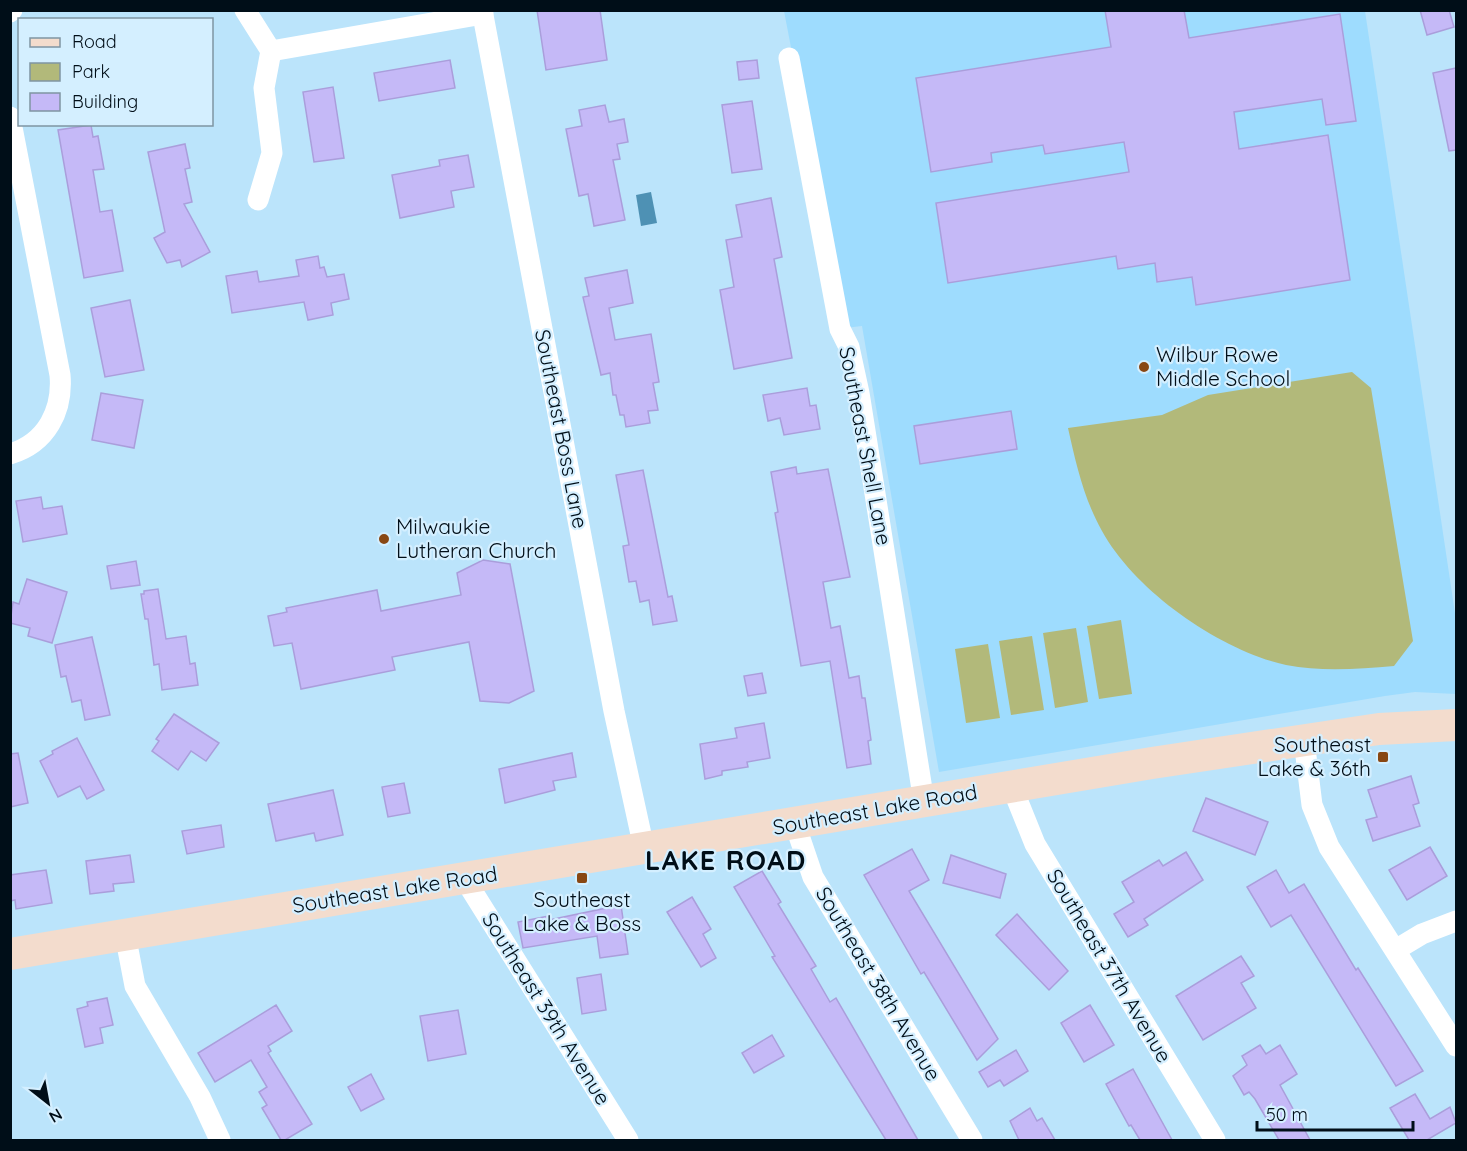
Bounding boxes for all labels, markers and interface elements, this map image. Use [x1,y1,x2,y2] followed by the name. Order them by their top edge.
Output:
[18,18,213,126] legend
[72,30,117,53] text: Road
[72,60,110,83] text: Park
[72,90,138,113] text: Building
[530,327,594,531] street label: Southeast Boss Lane
[1156,341,1290,391] place label: Wilbur Rowe Middle School
[834,344,898,547] street label: Southeast Shell Lane
[1137,360,1151,374] marker: Wilbur Rowe Middle School
[396,513,556,563] place label: Milwaukie Lutheran Church
[377,532,391,546] marker: Milwaukie Lutheran Church
[1257,731,1371,781] place label: Southeast Lake & 36th
[1376,750,1390,764] marker: Southeast Lake & 36th
[771,778,979,840] street label: Southeast Lake Road
[645,843,807,877] district label: LAKE ROAD
[290,860,499,918] street label: Southeast Lake Road
[1042,864,1178,1067] street label: Southeast 37th Avenue
[575,871,589,885] marker: Southeast Lake & Boss
[811,882,947,1085] street label: Southeast 38th Avenue
[523,886,641,936] place label: Southeast Lake & Boss
[477,907,617,1110] street label: Southeast 39th Avenue
[18,1073,78,1133] north arrow
[1257,1094,1413,1132] scale bar
[1266,1103,1308,1126] text: 50 m
[46,1104,66,1127] text: N

